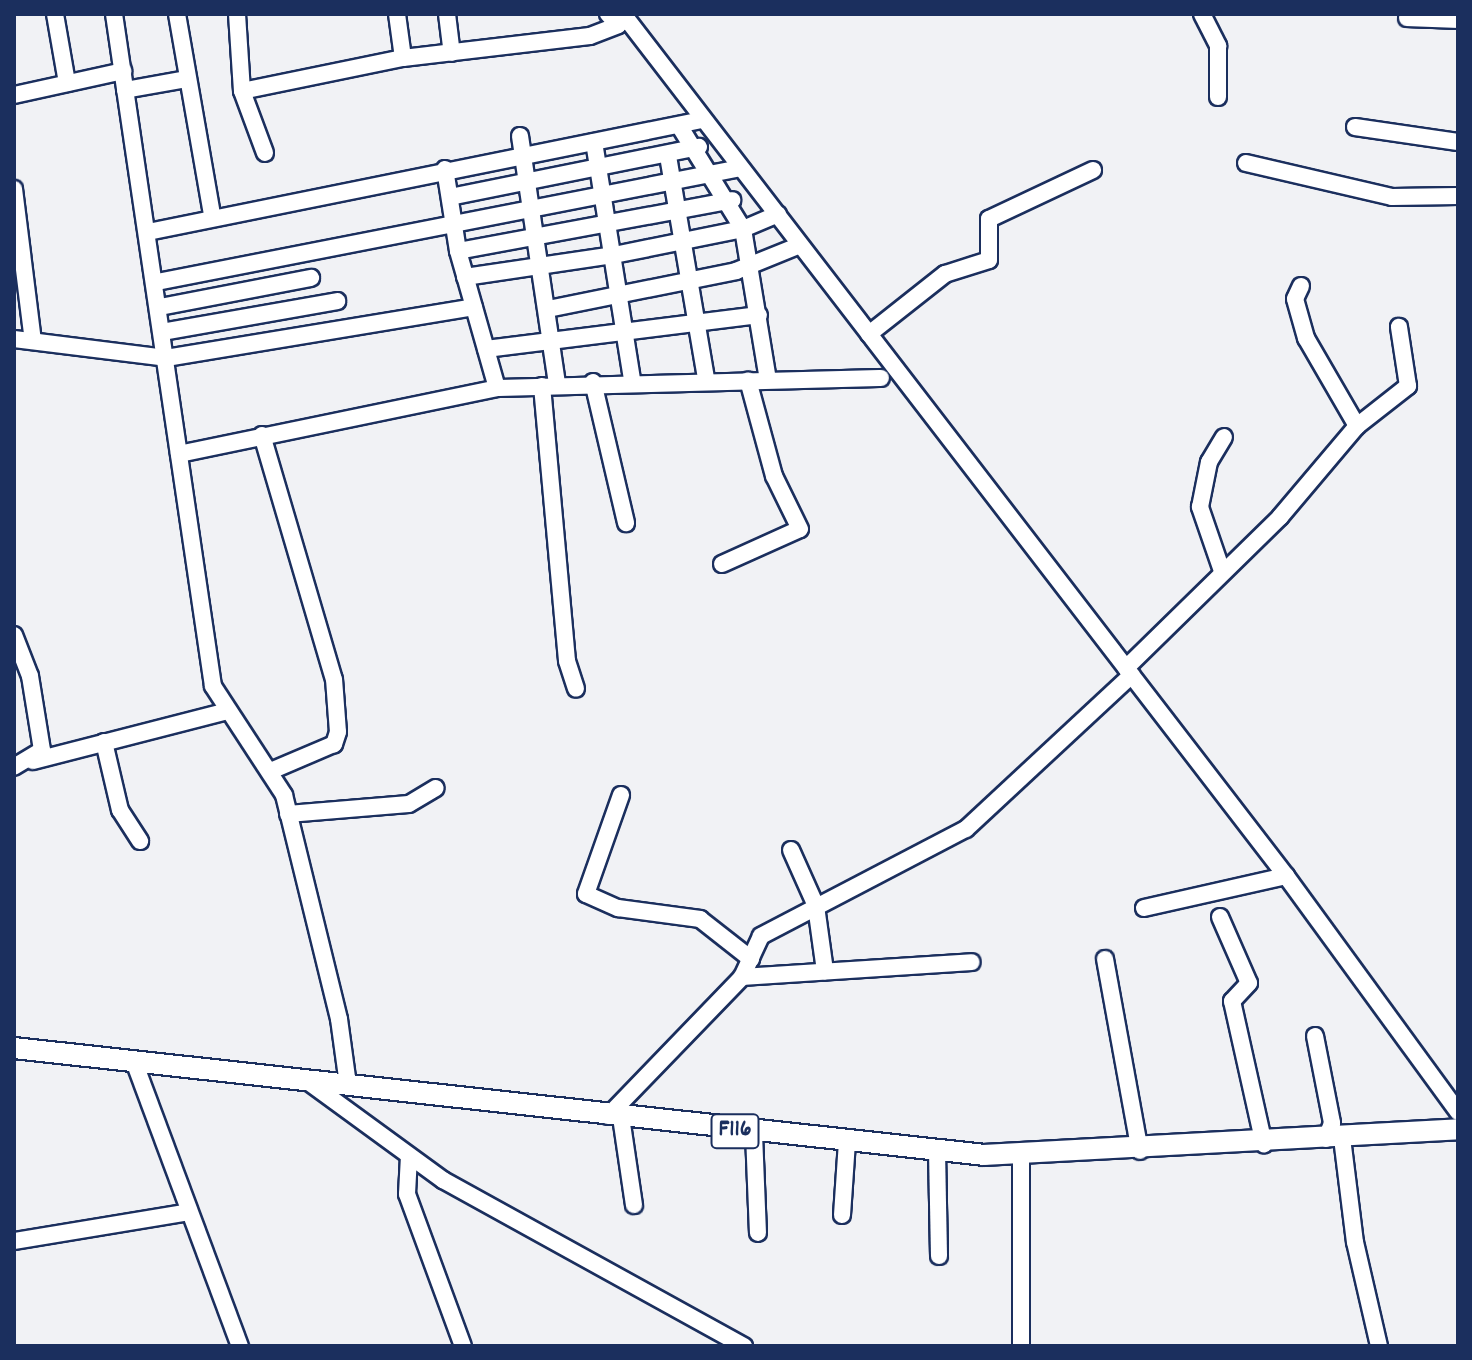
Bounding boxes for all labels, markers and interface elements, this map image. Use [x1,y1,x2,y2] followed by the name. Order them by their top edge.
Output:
[709,1111,761,1151] road number: F116

